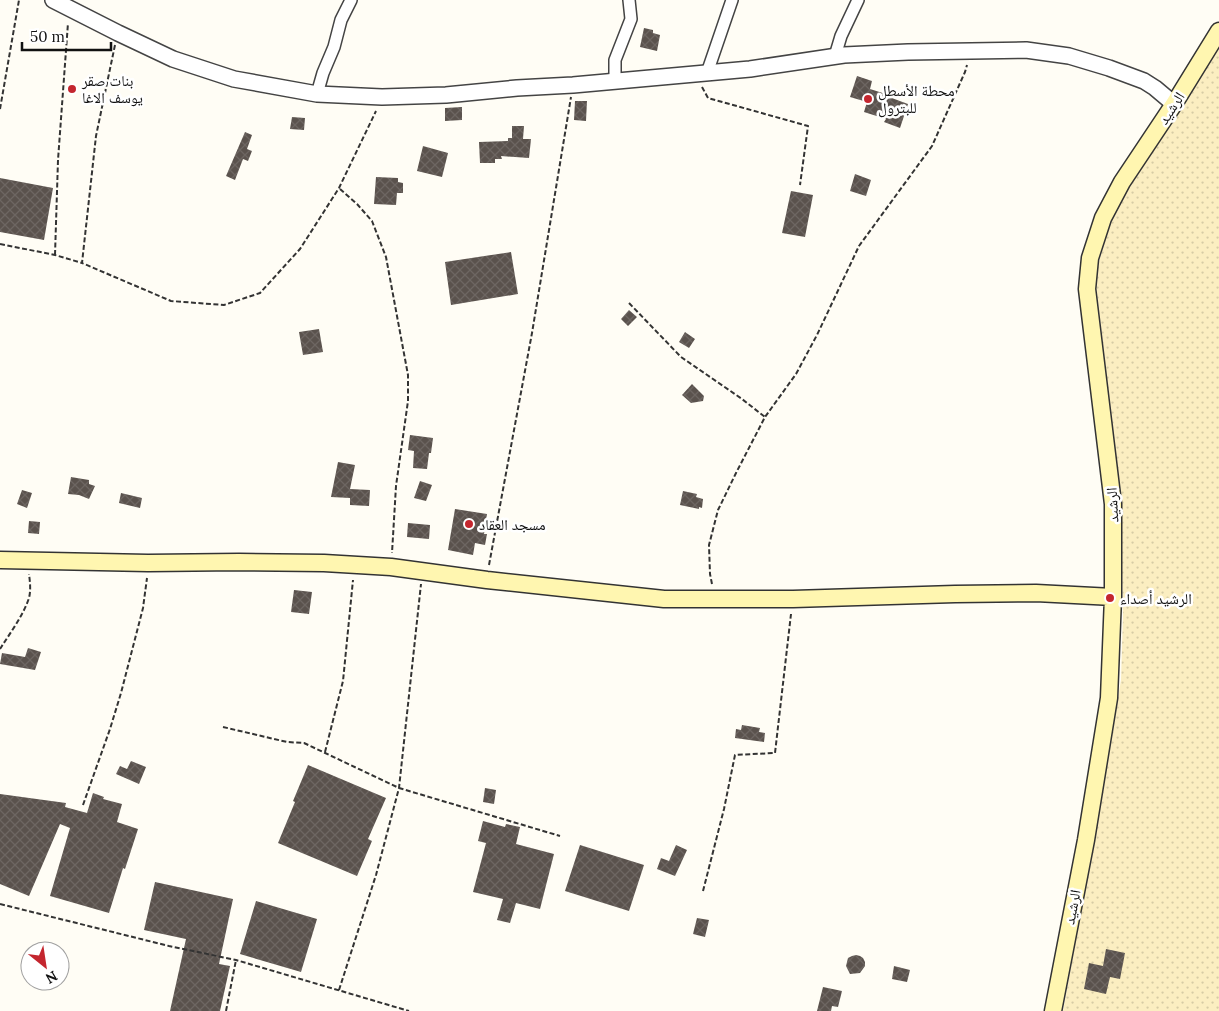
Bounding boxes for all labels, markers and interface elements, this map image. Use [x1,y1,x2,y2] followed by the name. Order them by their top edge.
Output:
[22,20,111,52] scale bar
[30,27,65,46] text: 50 m
[81,71,143,107] place label: بنات صقر يوسف الاغا
[878,81,955,118] place label: محطة الأسطل للبترول
[66,83,78,95] marker: بنات صقر يوسف الاغا
[1153,88,1189,128] street label: الرشيد
[862,93,874,105] marker: محطة الأسطل للبترول
[1102,487,1122,523] street label: الرشيد
[479,515,546,534] place label: مسجد العقاد
[463,518,475,530] marker: مسجد العقاد
[1120,589,1192,608] place label: الرشيد أصداء
[1104,592,1116,604] marker: الرشيد أصداء
[1059,888,1085,926] street label: الرشيد
[20,941,70,991] north arrow
[42,967,61,988] text: N

